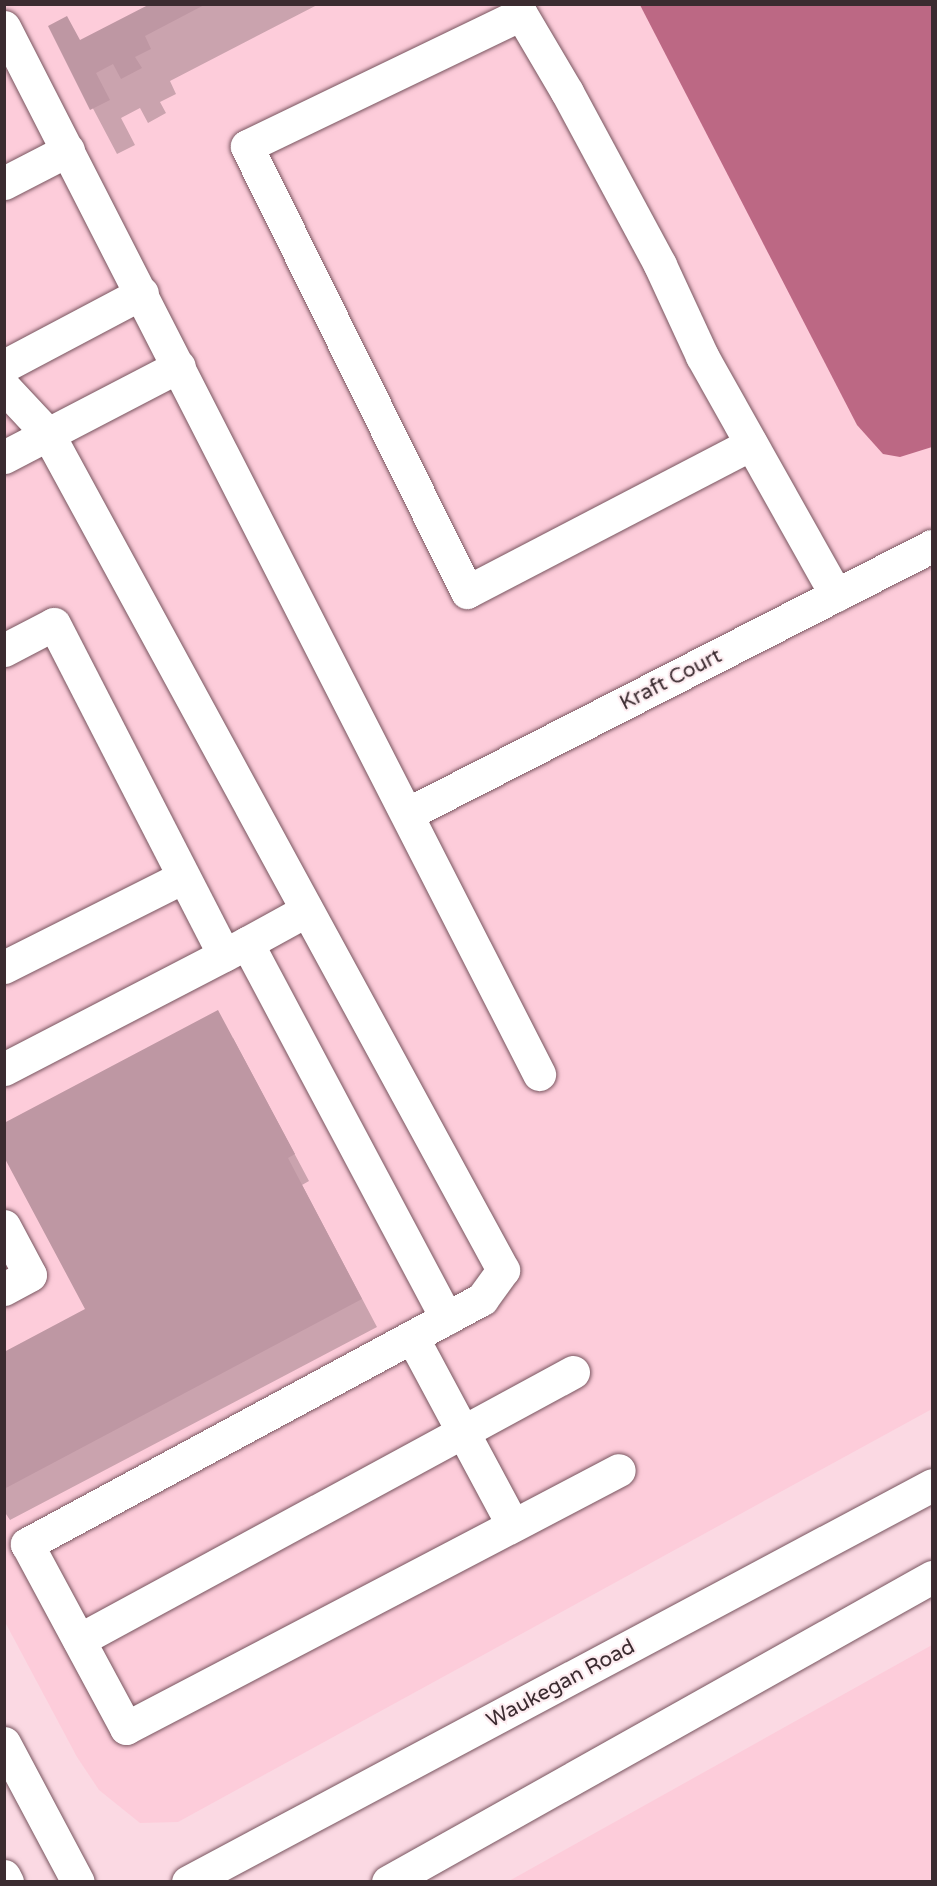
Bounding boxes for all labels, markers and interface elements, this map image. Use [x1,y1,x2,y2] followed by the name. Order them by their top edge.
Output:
[616,644,726,716] street label: Kraft Court
[483,1634,639,1734] street label: Waukegan Road

